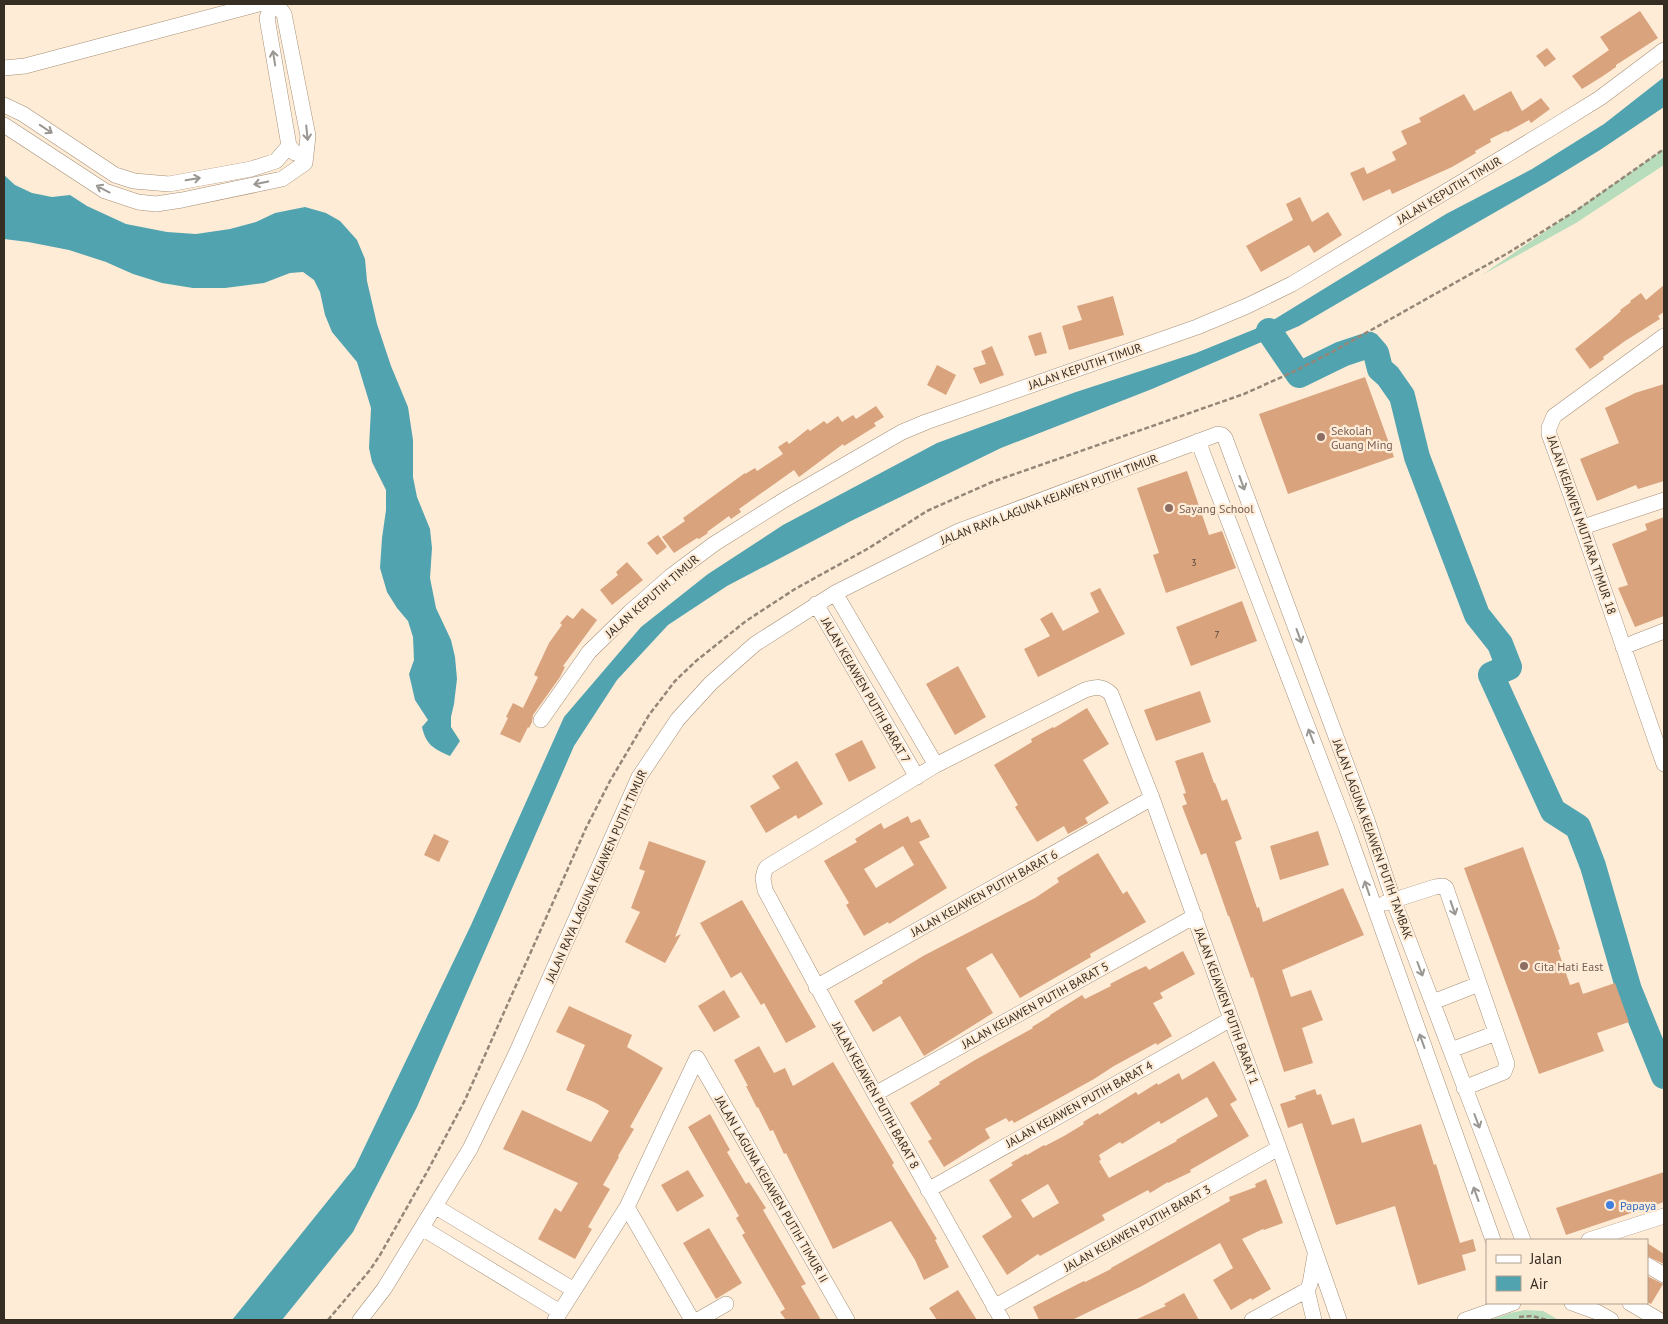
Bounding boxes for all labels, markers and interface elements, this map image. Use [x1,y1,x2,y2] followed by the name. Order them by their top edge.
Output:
[269,50,279,66] one-way arrow
[39,124,53,135] one-way arrow
[302,124,311,140] one-way arrow
[1393,153,1504,228] street label: JALAN KEPUTIH TIMUR
[185,174,201,184] one-way arrow
[253,179,269,188] one-way arrow
[96,184,111,194] one-way arrow
[1025,340,1144,393] street label: JALAN KEPUTIH TIMUR
[1331,423,1393,452] place label: Sekolah Guang Ming
[1315,431,1327,443] marker: Sekolah Guang Ming
[1544,433,1620,616] street label: JALAN KEJAWEN MUTIARA TIMUR 18
[937,451,1160,548] street label: JALAN RAYA LAGUNA KEJAWEN PUTIH TIMUR
[1238,475,1247,491] one-way arrow
[1179,501,1254,516] place label: Sayang School
[1163,502,1175,514] marker: Sayang School
[601,551,702,641] street label: JALAN KEPUTIH TIMUR
[1191,556,1197,569] house number: 3
[818,614,914,765] street label: JALAN KEJAWEN PUTIH BARAT 7
[1214,628,1220,641] house number: 7
[1295,628,1304,643] one-way arrow
[1306,729,1315,744] one-way arrow
[1329,736,1416,941] street label: JALAN LAGUNA KEJAWEN PUTIH TAMBAK
[542,767,650,986] street label: JALAN RAYA LAGUNA KEJAWEN PUTIH TIMUR
[907,846,1060,940] street label: JALAN KEJAWEN PUTIH BARAT 6
[1362,881,1371,896] one-way arrow
[1449,900,1458,915] one-way arrow
[1191,925,1262,1086] street label: JALAN KEJAWEN PUTIH BARAT 1
[958,958,1111,1052] street label: JALAN KEJAWEN PUTIH BARAT 5
[1534,959,1603,974] place label: Cita Hati East
[1518,960,1530,972] marker: Cita Hati East
[1416,961,1425,976] one-way arrow
[829,1018,923,1171] street label: JALAN KEJAWEN PUTIH BARAT 8
[1417,1034,1426,1049] one-way arrow
[1002,1057,1155,1151] street label: JALAN KEJAWEN PUTIH BARAT 4
[712,1092,832,1285] street label: JALAN LAGUNA KEJAWEN PUTIH TIMUR II
[1473,1113,1482,1129] one-way arrow
[1060,1181,1213,1275] street label: JALAN KEJAWEN PUTIH BARAT 3
[1471,1187,1480,1203] one-way arrow
[1620,1198,1656,1213] place label: Papaya
[1604,1199,1616,1211] marker: Papaya
[1486,1239,1648,1304] legend
[1529,1249,1562,1268] text: Jalan
[1530,1274,1548,1293] text: Air

